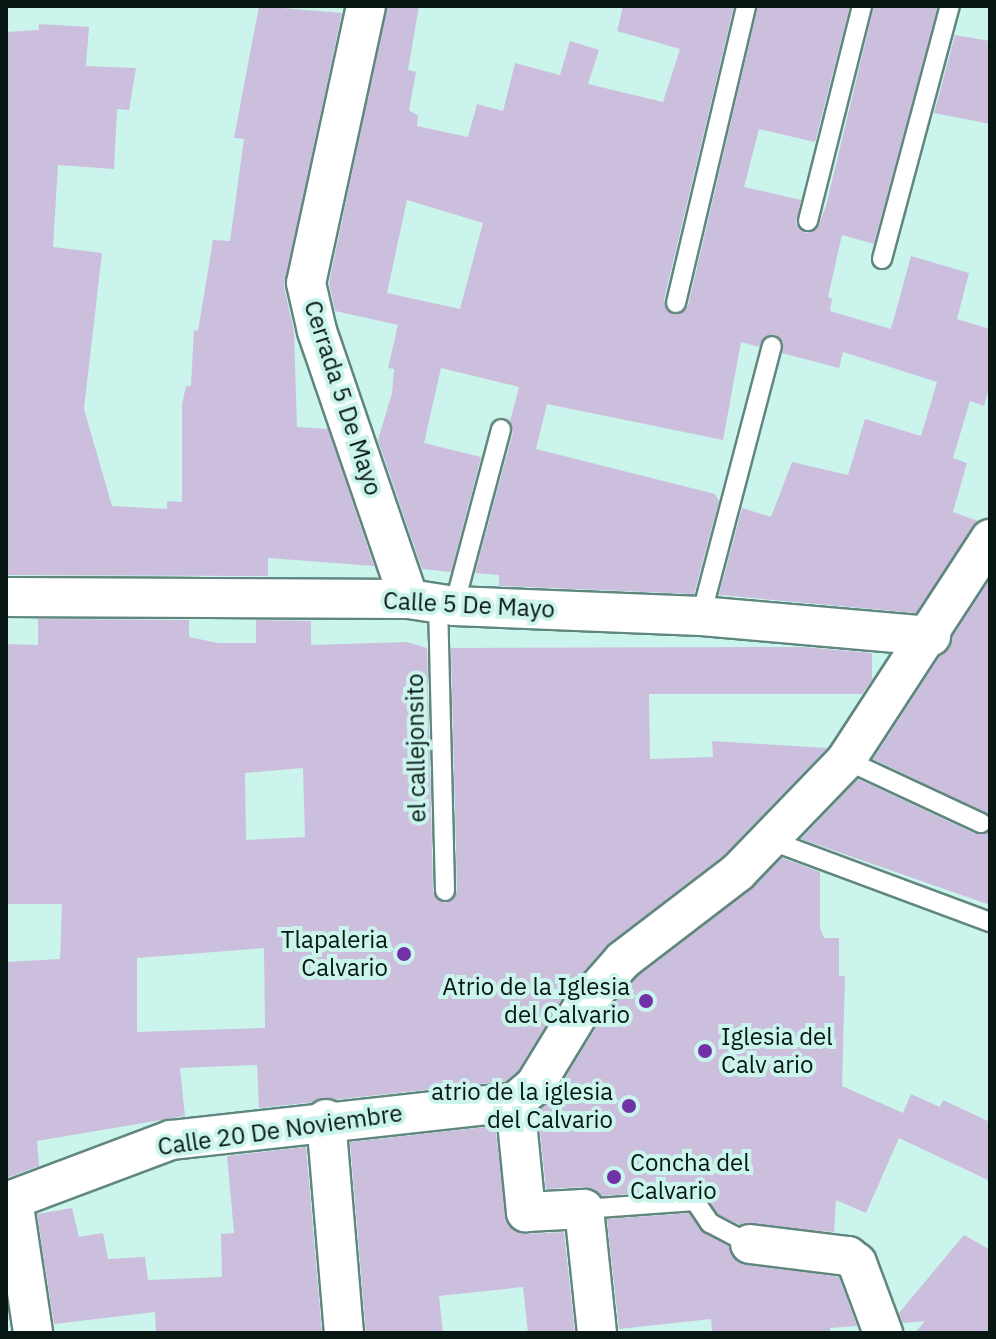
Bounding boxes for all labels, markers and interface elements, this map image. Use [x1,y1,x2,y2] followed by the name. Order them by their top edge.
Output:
[298,297,388,499] street label: Cerrada 5 De Mayo
[382,586,556,624] street label: Calle 5 De Mayo
[400,673,432,823] street label: el callejonsito
[281,926,388,982] place label: Tlapaleria Calvario
[395,945,413,963] marker: Tlapaleria Calvario
[442,973,630,1029] place label: Atrio de la Iglesia del Calvario
[637,992,655,1010] marker: Atrio de la Iglesia del Calvario
[721,1023,833,1079] place label: Iglesia del Calv ario
[696,1042,714,1060] marker: Iglesia del Calv ario
[431,1078,613,1134] place label: atrio de la iglesia del Calvario
[620,1097,638,1115] marker: atrio de la iglesia del Calvario
[156,1099,404,1161] street label: Calle 20 De Noviembre
[630,1149,750,1205] place label: Concha del Calvario
[605,1168,623,1186] marker: Concha del Calvario

